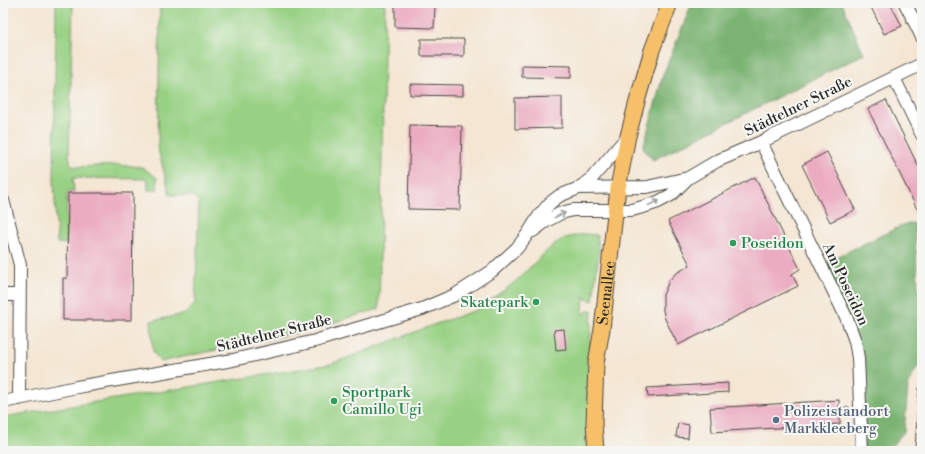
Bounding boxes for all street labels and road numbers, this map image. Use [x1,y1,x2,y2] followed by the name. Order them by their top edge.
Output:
[741,72,855,141] street label: Städtelner Straße
[818,239,873,329] street label: Am Poseidon
[594,260,620,326] street label: Seenallee
[215,310,333,357] street label: Städtelner Straße

